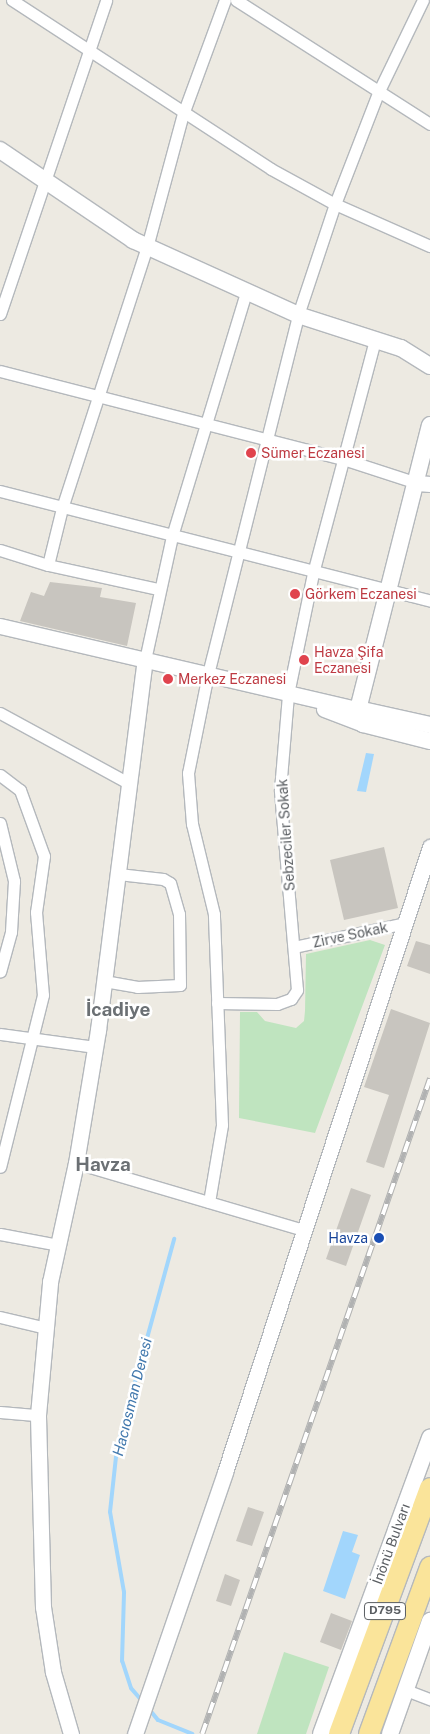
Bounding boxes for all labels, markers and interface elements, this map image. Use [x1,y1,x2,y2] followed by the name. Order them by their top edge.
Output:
[261,445,365,461] place label: Sümer Eczanesi
[245,447,257,459] marker: Sümer Eczanesi
[305,586,417,602] place label: Görkem Eczanesi
[289,588,301,600] marker: Görkem Eczanesi
[314,644,383,676] place label: Havza Şifa Eczanesi
[298,654,310,666] marker: Havza Şifa Eczanesi
[178,671,286,687] place label: Merkez Eczanesi
[162,673,174,685] marker: Merkez Eczanesi
[274,778,298,892] street label: Sebzeciler Sokak
[311,919,389,951] street label: Zirve Sokak
[86,999,150,1021] district label: İcadiye
[75,1154,131,1176] district label: Havza
[328,1230,368,1246] place label: Havza
[372,1231,386,1245] marker: Havza
[109,1336,155,1458] water label: Hacıosman Deresi
[369,1501,413,1587] street label: İnönü Bulvarı
[364,1602,406,1620] road number: D795

